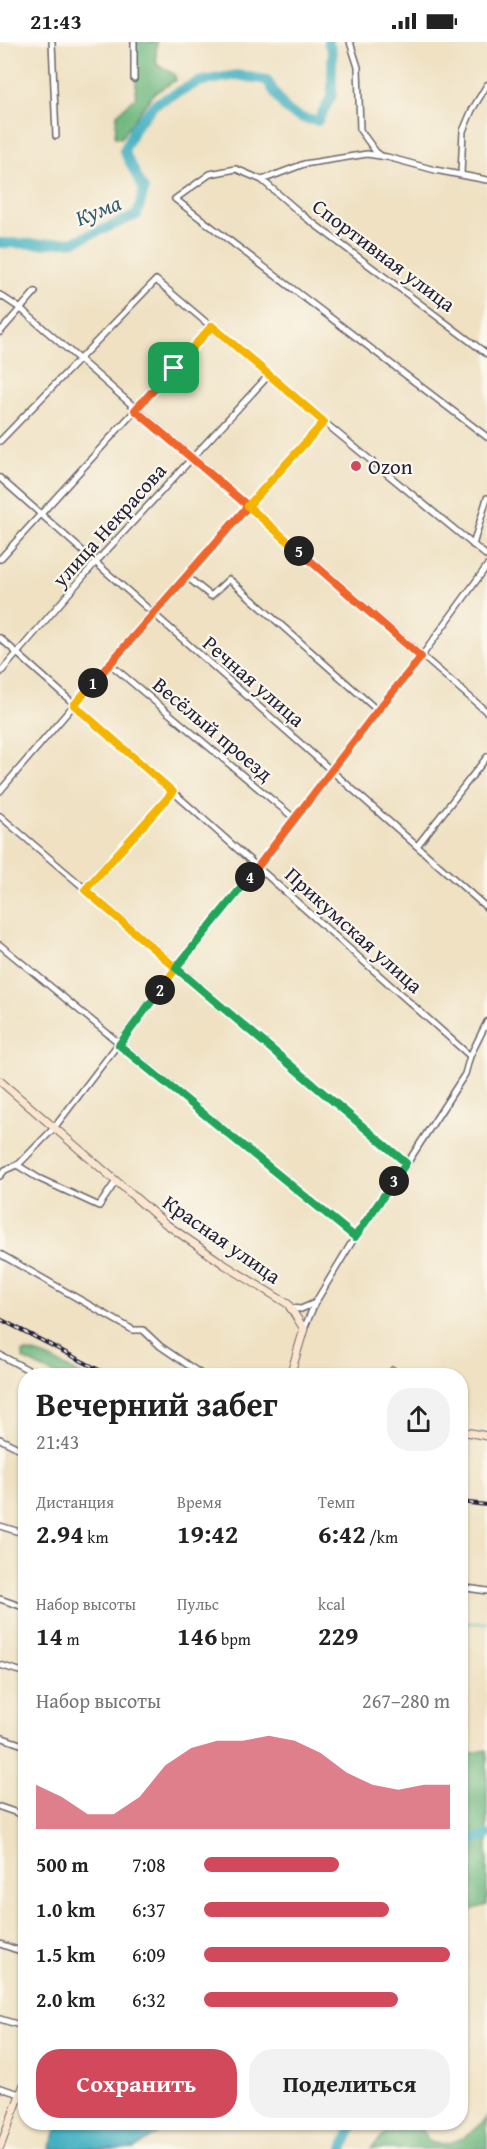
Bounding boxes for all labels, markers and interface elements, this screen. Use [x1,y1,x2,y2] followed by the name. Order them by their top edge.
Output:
[30,5,82,37] text: 21:43
[70,186,126,234] water label: Кума
[306,191,462,319] street label: Спортивная улица
[148,342,199,393] pin
[157,351,190,384] icon: arrive
[368,451,413,482] place label: Ozon
[44,456,173,595] street label: улица Некрасова
[349,459,363,473] marker: Ozon
[284,536,314,566] pin: 5
[295,539,303,563] text: 5
[196,628,312,734] street label: Речная улица
[78,668,108,698] pin: 1
[146,669,280,789] street label: Весёлый проезд
[89,671,97,695] text: 1
[278,859,430,1001] street label: Прикумская улица
[235,862,265,892] pin: 4
[246,865,254,889] text: 4
[145,975,175,1005] pin: 2
[156,978,164,1002] text: 2
[379,1166,409,1196] pin: 3
[390,1169,398,1193] text: 3
[157,1187,287,1291] street label: Красная улица
[36,1380,278,1428] text: Вечерний забег
[387,1388,450,1451] button: share
[36,1427,79,1456] text: 21:43
[36,1490,114,1514] text: Дистанция
[177,1490,222,1514] text: Время
[318,1490,355,1514] text: Темп
[36,1514,84,1553] text: 2.94
[177,1514,238,1553] text: 19:42
[318,1514,366,1553] text: 6:42
[84,1525,108,1549] text: km
[366,1525,398,1549] text: /km
[36,1592,136,1616] text: Набор высоты
[177,1592,219,1616] text: Пульс
[318,1592,345,1616] text: kcal
[36,1616,63,1655] text: 14
[177,1616,217,1655] text: 146
[318,1616,358,1655] text: 229
[63,1627,80,1651] text: m
[217,1627,251,1651] text: bpm
[36,1686,161,1715] text: Набор высоты
[362,1686,450,1715] text: 267–280 m
[36,1850,89,1879] text: 500 m
[132,1850,166,1879] text: 7:08
[36,1895,95,1924] text: 1.0 km
[132,1895,166,1924] text: 6:37
[36,1940,95,1969] text: 1.5 km
[132,1940,166,1969] text: 6:09
[36,1985,95,2014] text: 2.0 km
[132,1985,166,2014] text: 6:32
[36,2049,237,2118] button: Сохранить
[249,2049,450,2118] button: Поделиться

